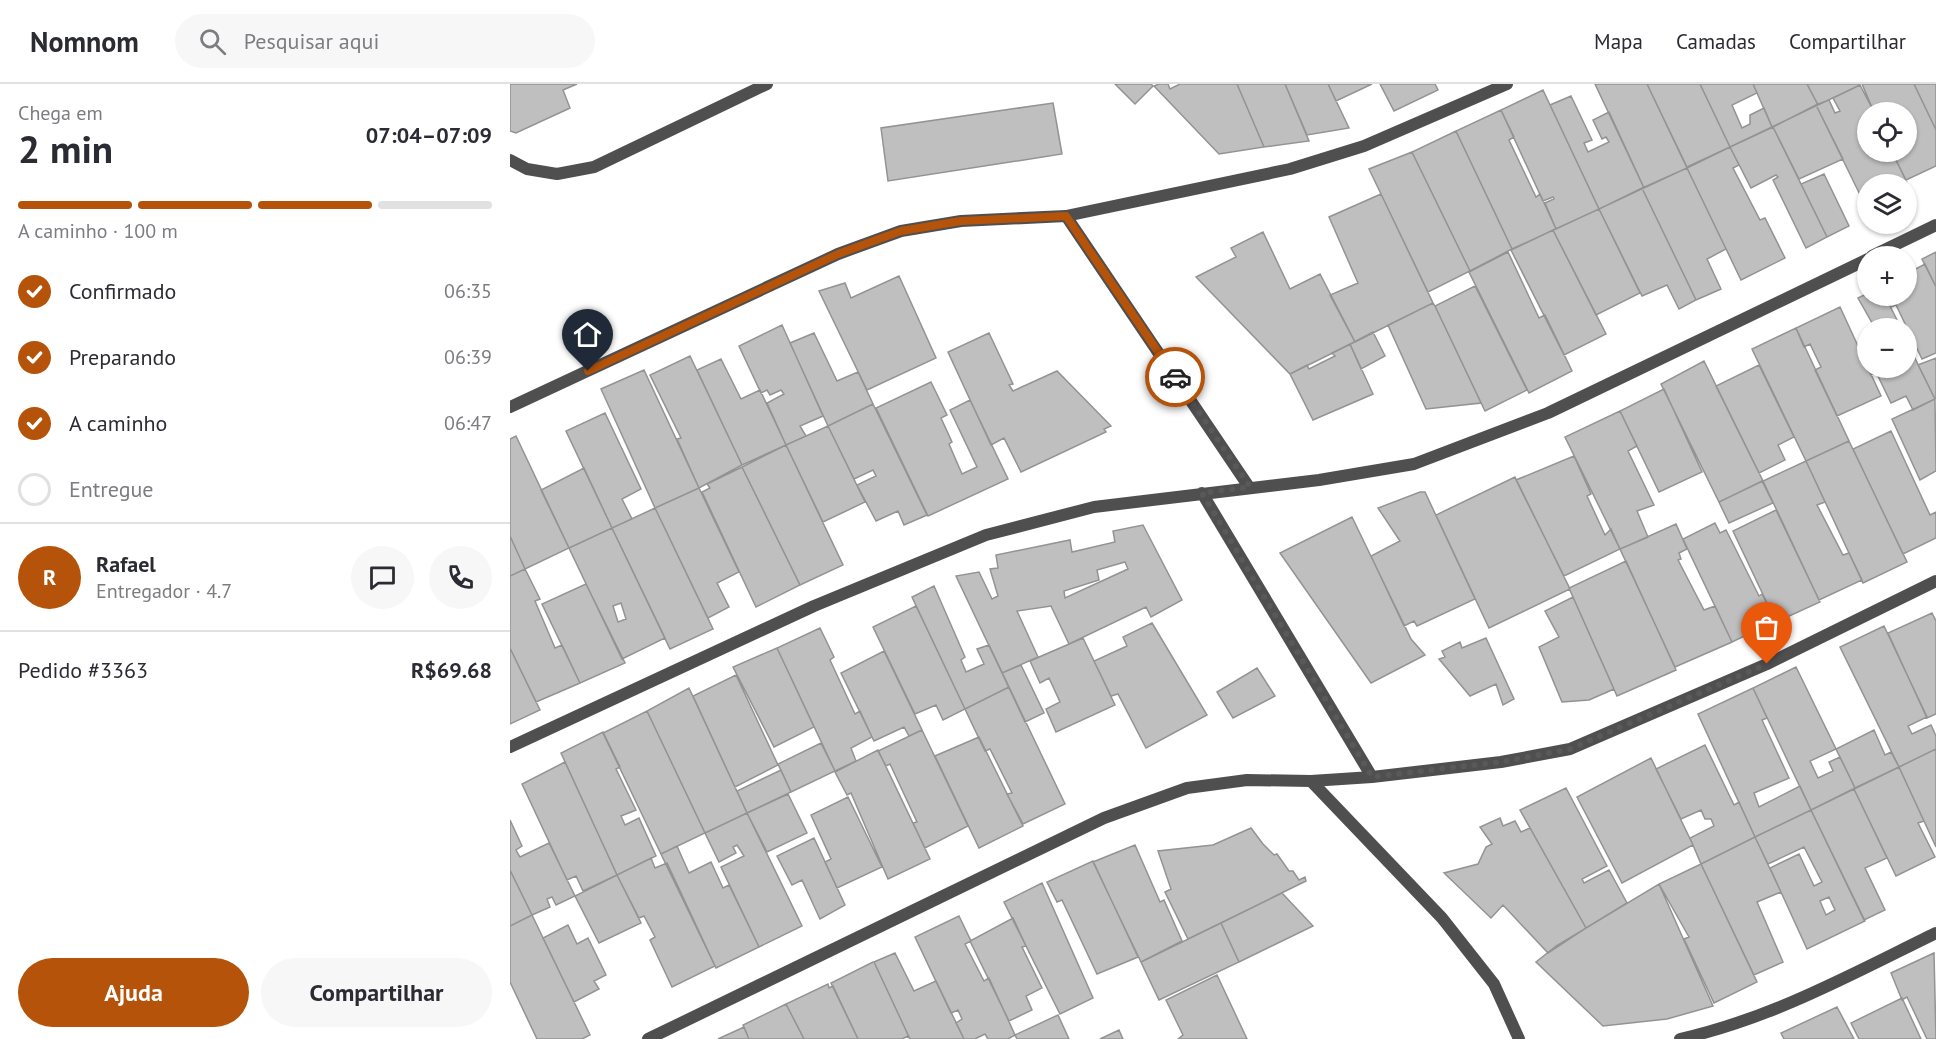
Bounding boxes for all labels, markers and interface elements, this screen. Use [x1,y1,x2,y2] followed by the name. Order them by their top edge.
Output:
[175,14,595,68] search box
[30,23,139,60] text: Nomnom
[196,25,229,58] icon: search
[244,27,379,55] text: Pesquisar aqui
[1594,28,1643,55] text: Mapa
[1676,28,1756,55] text: Camadas
[1789,28,1906,55] text: Compartilhar
[18,100,103,126] text: Chega em
[1857,102,1917,378] map controls
[1857,102,1917,162] button: locate
[366,121,492,149] text: 07:04–07:09
[18,123,113,174] text: 2 min
[1857,174,1917,234] button: layers
[18,218,178,244] text: A caminho · 100 m
[1857,246,1917,306] button: +
[18,275,51,308] icon: check
[69,277,176,305] text: Confirmado
[444,278,492,304] text: 06:35
[562,309,613,371] pin
[571,318,604,351] icon: home
[1857,318,1917,378] button: −
[18,341,51,374] icon: check
[69,343,176,371] text: Preparando
[444,344,492,370] text: 06:39
[1145,347,1205,407] courier
[1159,361,1192,394] icon: car
[18,407,51,440] icon: check
[69,409,167,437] text: A caminho
[444,410,492,436] text: 06:47
[69,475,154,503] text: Entregue
[351,546,414,609] button: chat
[429,546,492,609] button: phone
[96,550,156,578] text: Rafael
[43,563,56,591] text: R
[96,578,232,604] text: Entregador · 4.7
[1741,602,1792,664] pin
[1750,611,1783,644] icon: bag
[18,656,148,684] text: Pedido #3363
[411,656,492,684] text: R$69.68
[18,958,249,1027] button: Ajuda
[261,958,492,1027] button: Compartilhar

